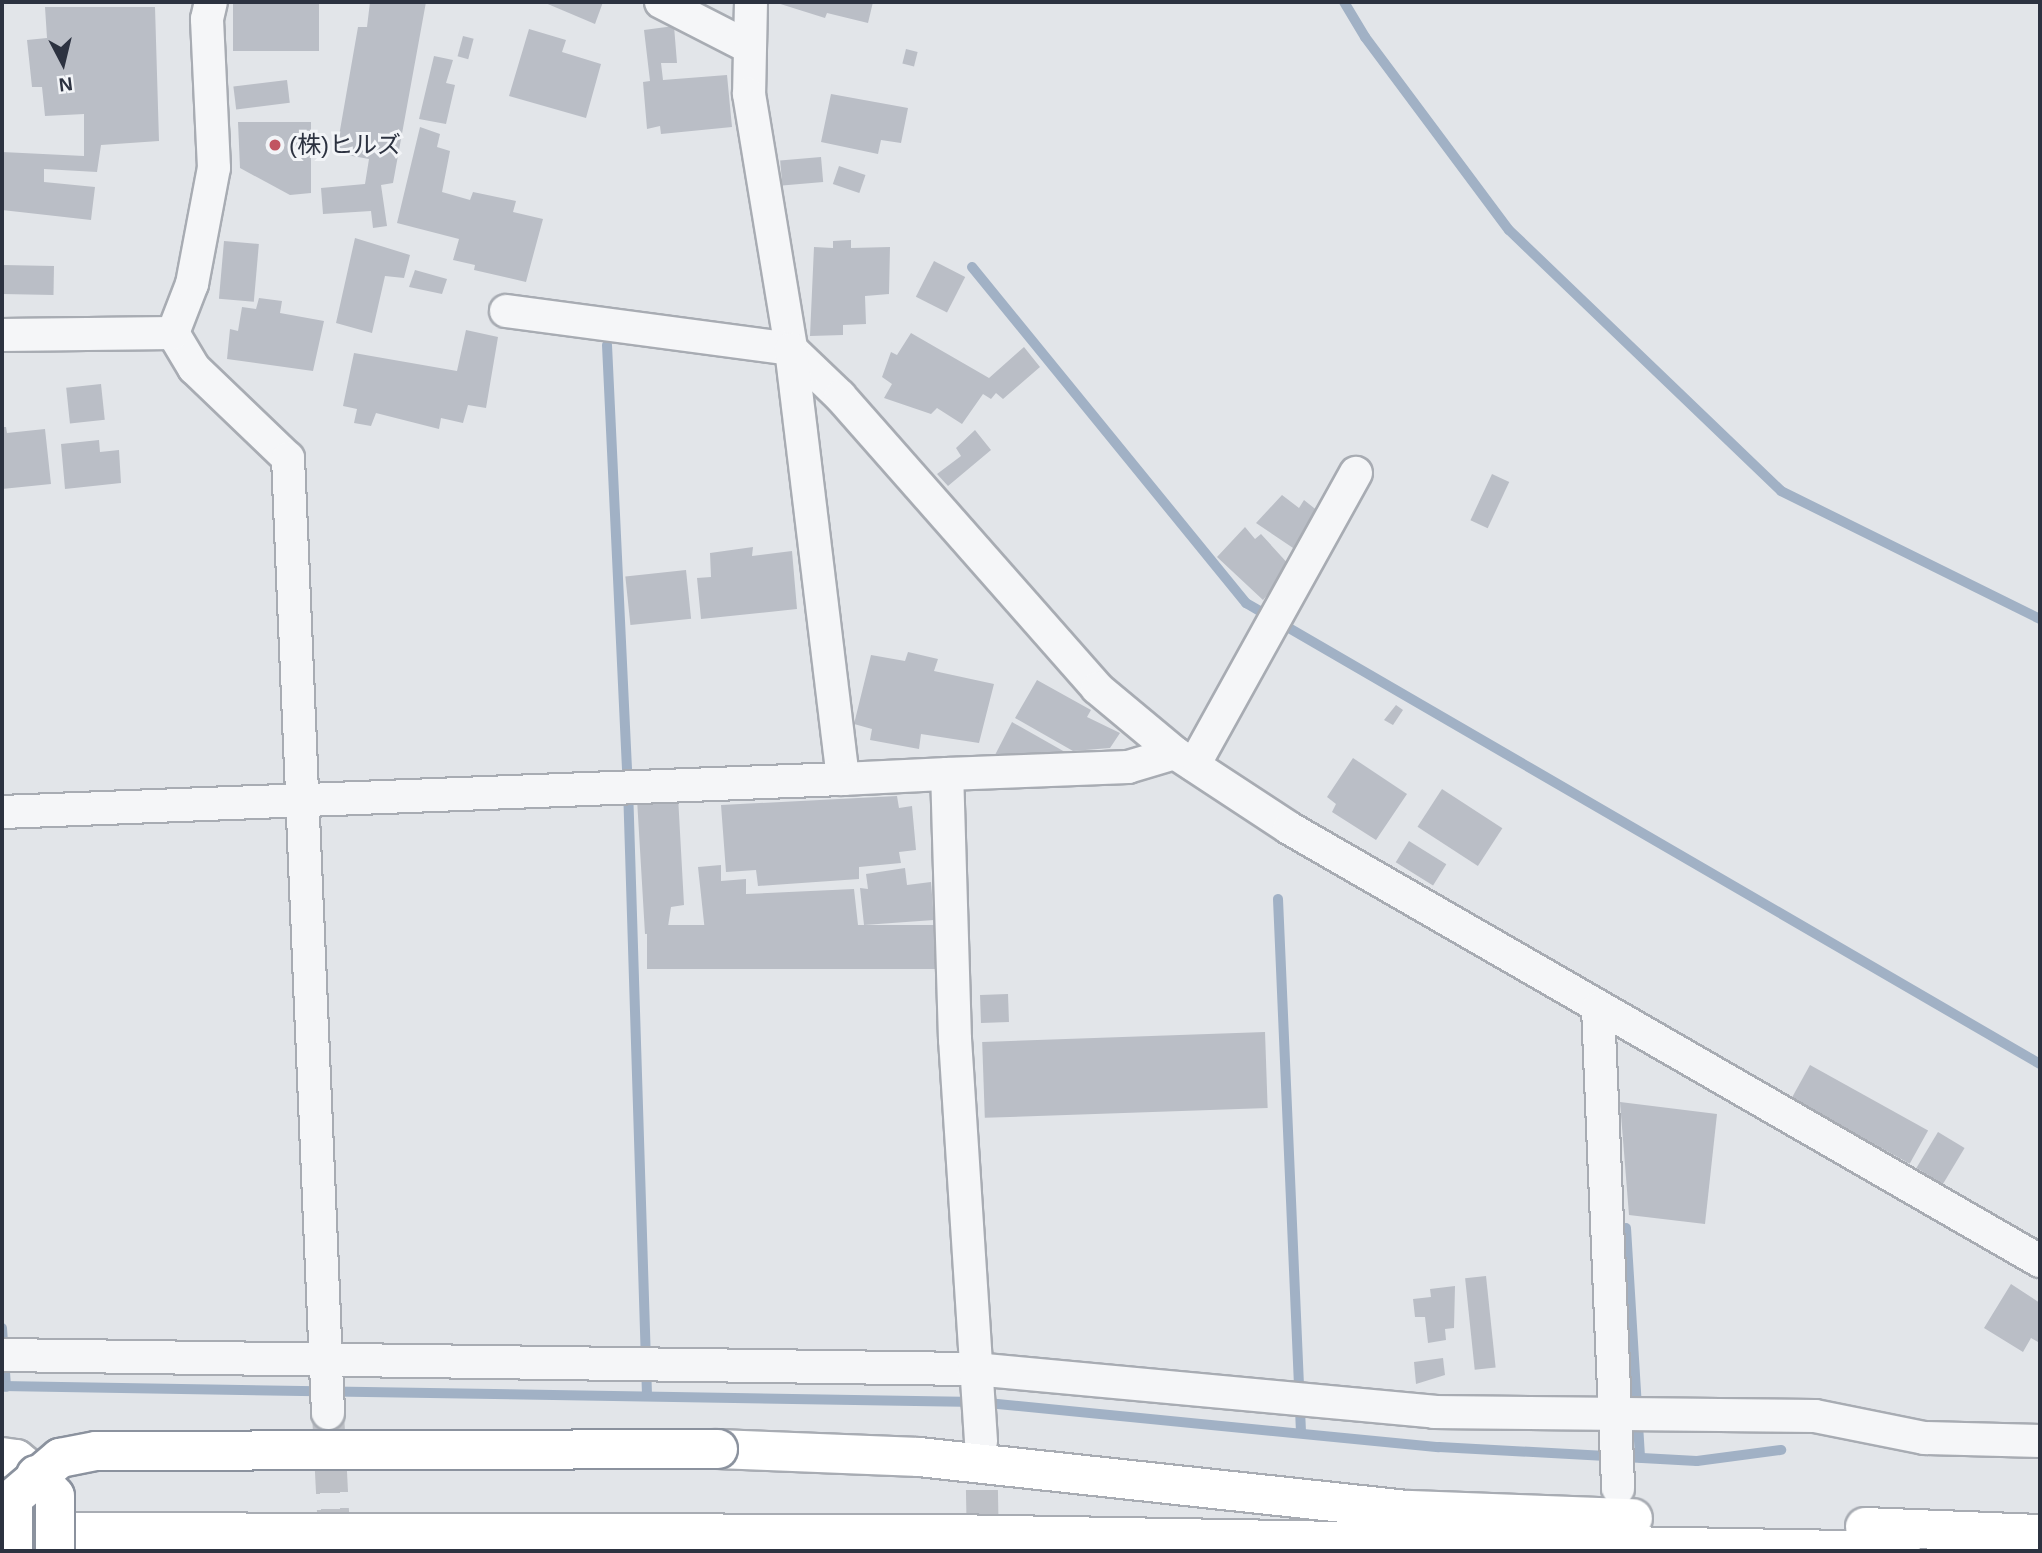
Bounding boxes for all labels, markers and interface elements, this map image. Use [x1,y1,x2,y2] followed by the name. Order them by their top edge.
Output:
[28,28,98,98] north arrow
[58,73,74,96] text: N
[289,131,401,159] place label: (株)ヒルズ
[267,137,283,153] marker: (株)ヒルズ

